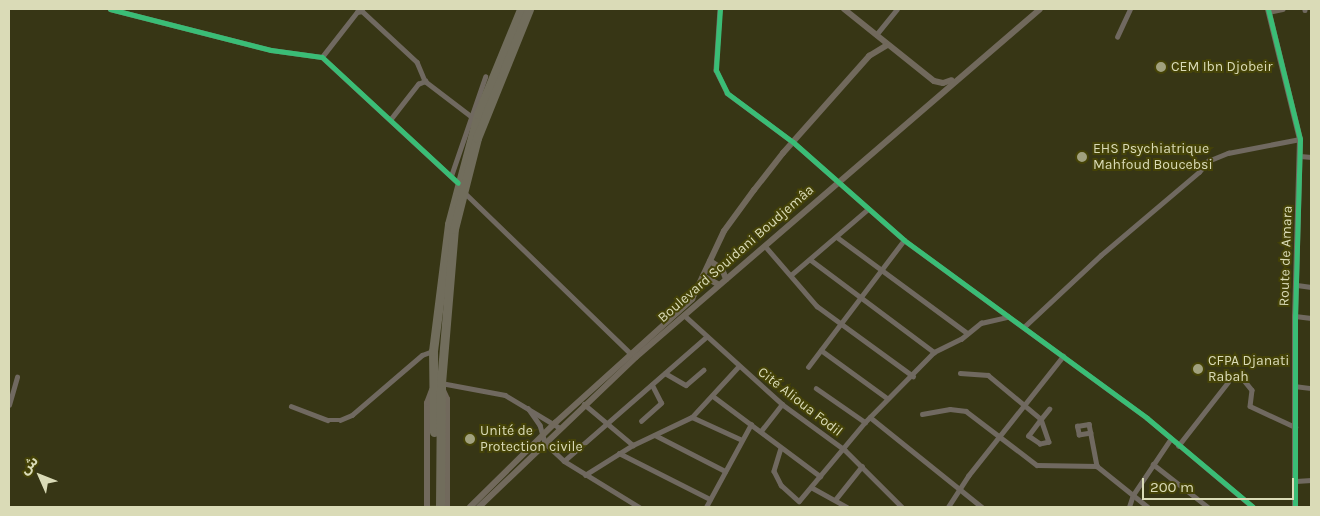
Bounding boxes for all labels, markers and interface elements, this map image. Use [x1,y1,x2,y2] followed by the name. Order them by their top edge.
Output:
[1171,59,1273,75] place label: CEM Ibn Djobeir
[1155,61,1167,73] marker: CEM Ibn Djobeir
[1093,141,1213,174] place label: EHS Psychiatrique Mahfoud Boucebsi
[1075,150,1089,164] marker: EHS Psychiatrique Mahfoud Boucebsi
[655,182,817,326] street label: Boulevard Souidani Boudjemâa
[1276,205,1296,307] street label: Route de Amara
[1208,353,1289,386] place label: CFPA Djanati Rabah
[1192,363,1204,375] marker: CFPA Djanati Rabah
[754,364,846,440] street label: Cité Alioua Fodil
[480,423,583,456] place label: Unité de Protection civile
[464,433,476,445] marker: Unité de Protection civile
[15,451,65,501] north arrow
[16,452,42,478] text: ش
[1145,468,1298,500] scale bar
[1150,478,1194,496] text: 200 m

